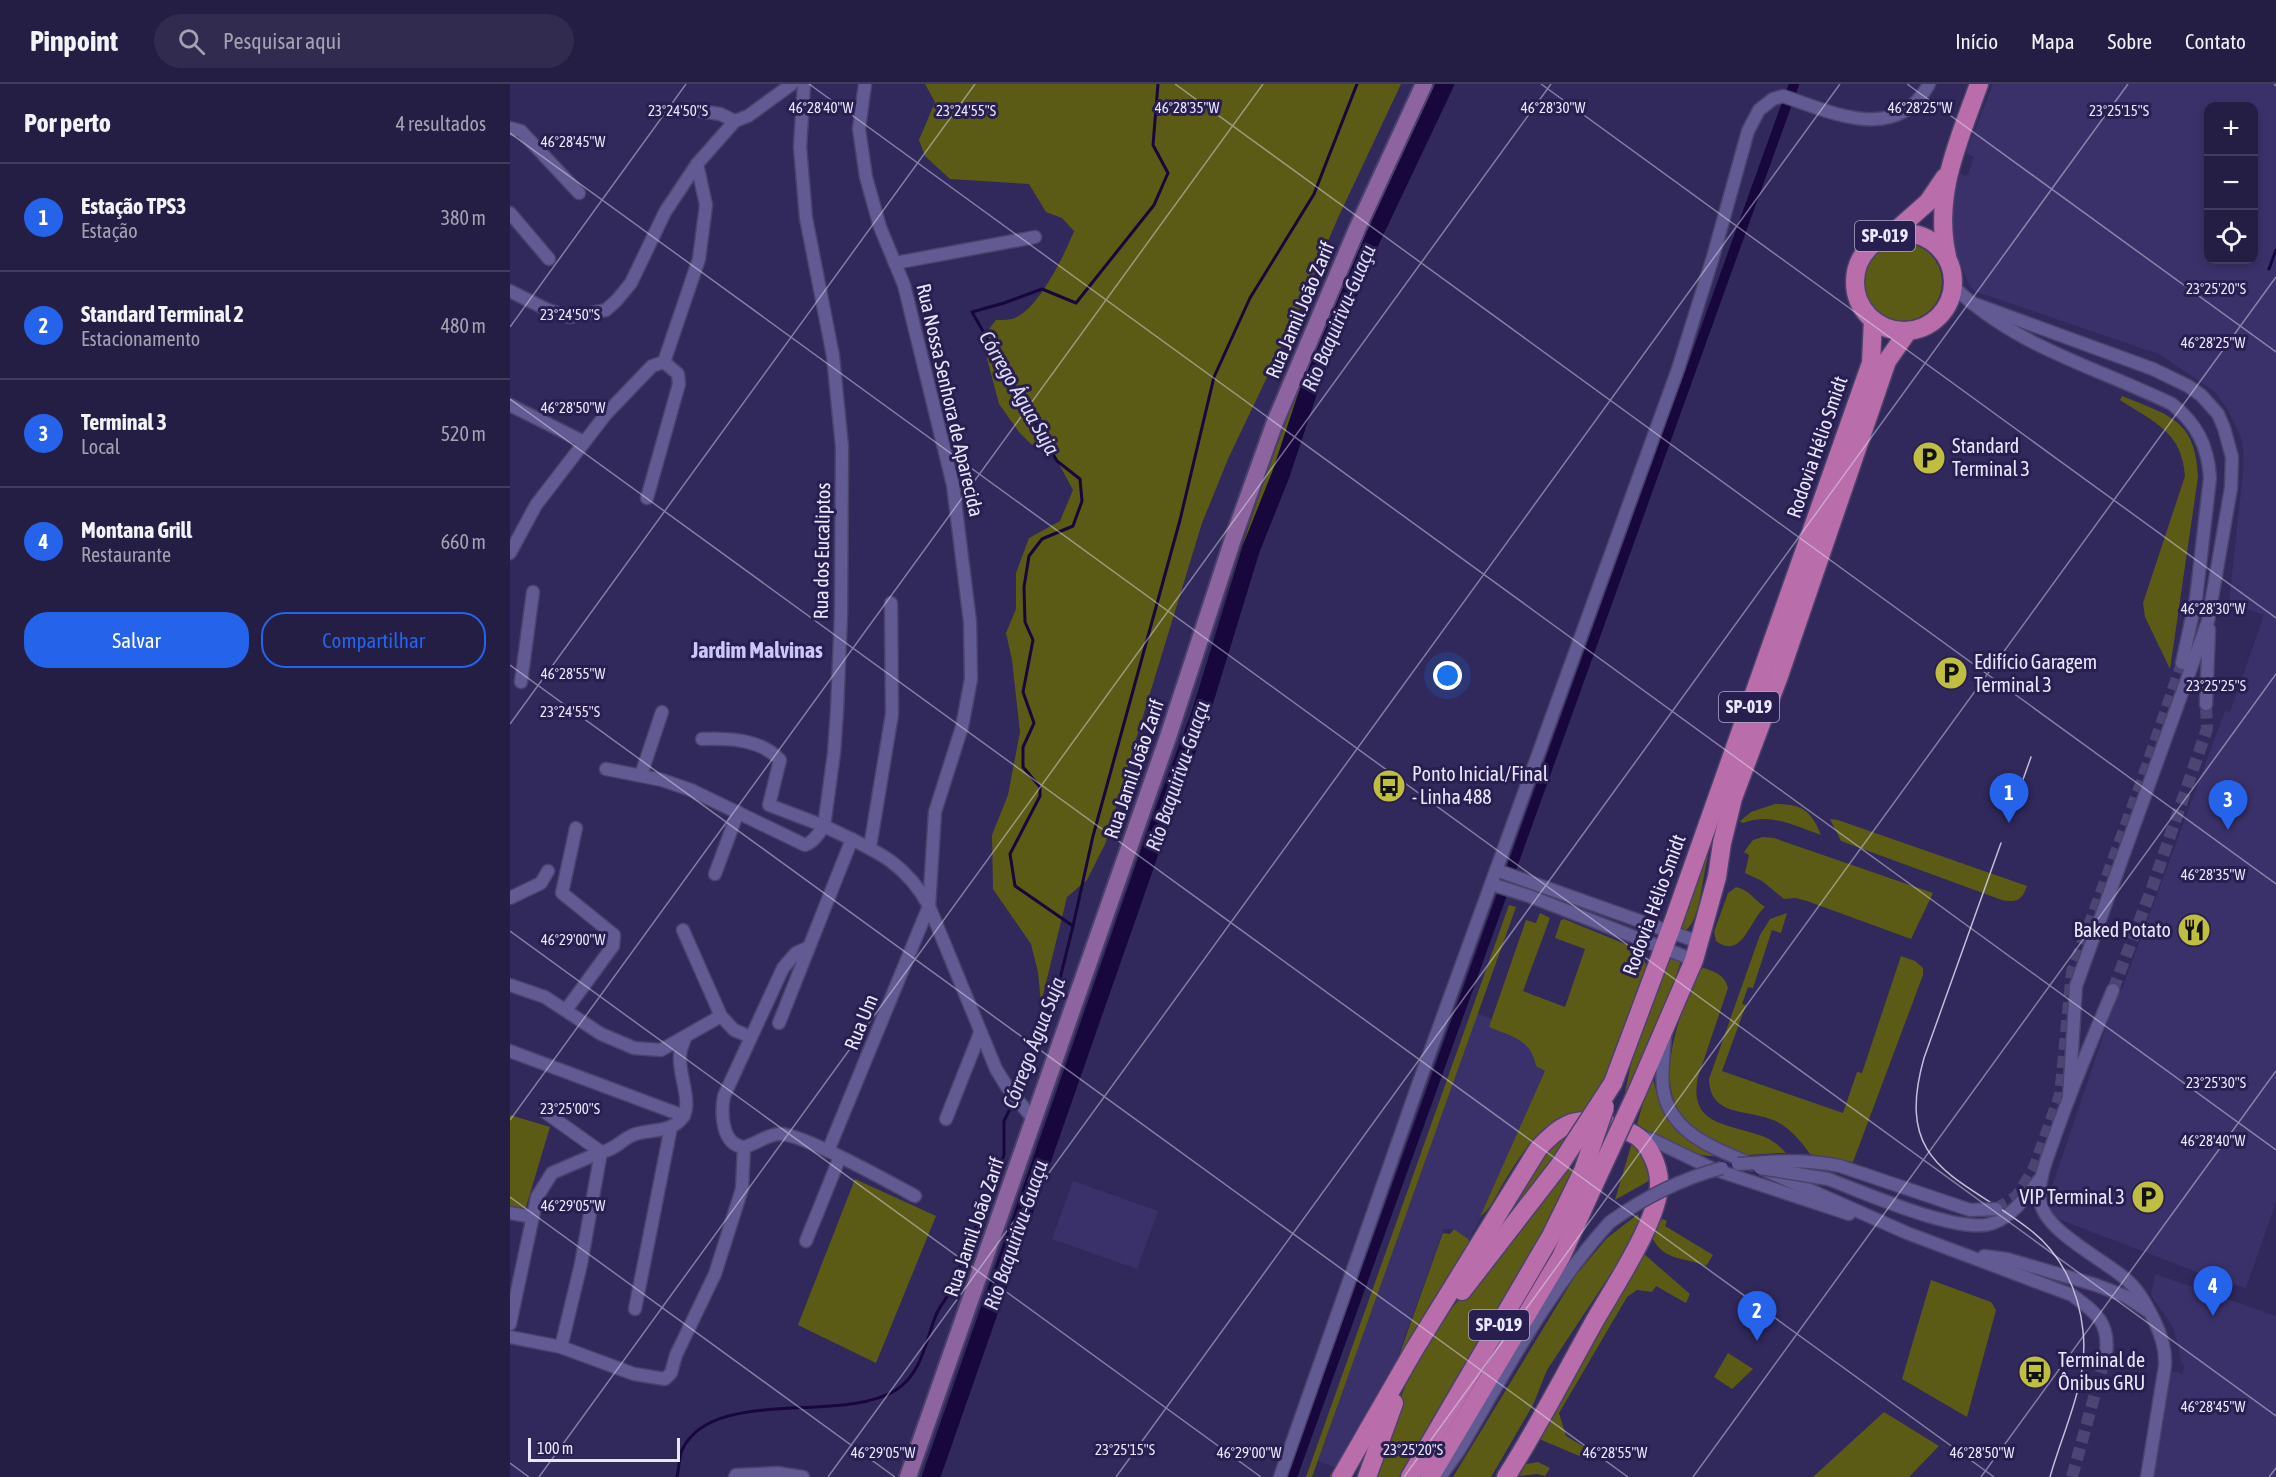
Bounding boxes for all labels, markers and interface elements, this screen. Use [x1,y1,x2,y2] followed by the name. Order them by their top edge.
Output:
[154,14,574,68] search box
[30,25,118,57] text: Pinpoint
[175,25,208,58] icon: search
[223,28,341,54] text: Pesquisar aqui
[1955,29,1998,53] text: Início
[2031,29,2075,53] text: Mapa
[2108,29,2152,53] text: Sobre
[2185,29,2246,53] text: Contato
[789,99,853,116] text: 46°28'40"W
[1155,99,1219,116] text: 46°28'35"W
[1521,99,1585,116] text: 46°28'30"W
[1888,99,1952,116] text: 46°28'25"W
[648,102,708,119] text: 23°24'50"S
[936,102,996,119] text: 23°24'55"S
[2089,102,2149,119] text: 23°25'15"S
[2204,102,2258,264] map controls
[2204,102,2258,156] button: +
[24,108,111,138] text: Por perto
[396,112,486,135] text: 4 resultados
[541,133,605,150] text: 46°28'45"W
[2204,156,2258,210] button: −
[81,193,186,219] text: Estação TPS3
[39,206,48,229] text: 1
[441,206,486,229] text: 380 m
[2204,210,2258,264] button: locate
[81,219,138,242] text: Estação
[1855,221,1915,251] road number: SP-019
[1260,238,1339,381] street label: Rua Jamil João Zarif
[1296,241,1380,394] water label: Rio Baquirivu-Guaçu
[2186,280,2246,297] text: 23°25'20"S
[912,281,989,519] street label: Rua Nossa Senhora de Aparecida
[81,301,244,327] text: Standard Terminal 2
[540,306,600,323] text: 23°24'50"S
[39,314,48,337] text: 2
[441,314,486,337] text: 480 m
[975,326,1065,459] water label: Córrego Água Suja
[81,327,200,350] text: Estacionamento
[2181,334,2245,351] text: 46°28'25"W
[1782,373,1852,521] street label: Rodovia Hélio Smidt
[541,399,605,416] text: 46°28'50"W
[81,409,167,435] text: Terminal 3
[39,422,48,445] text: 3
[441,422,486,445] text: 520 m
[1952,434,2030,480] place label: Standard Terminal 3
[81,435,120,458] text: Local
[1911,440,1947,476] parking icon: Standard Terminal 3
[809,482,834,620] street label: Rua dos Eucaliptos
[81,517,192,543] text: Montana Grill
[39,530,48,553] text: 4
[441,530,486,553] text: 660 m
[81,543,171,566] text: Restaurante
[2181,600,2245,617] text: 46°28'30"W
[24,612,249,668] button: Salvar
[261,612,486,668] button: Compartilhar
[690,637,823,663] district label: Jardim Malvinas
[1974,650,2097,696] place label: Edifício Garagem Terminal 3
[1933,655,1969,691] parking icon: Edifício Garagem Terminal 3
[1433,661,1462,690] your location
[541,665,605,682] text: 46°28'55"W
[2186,677,2246,694] text: 23°25'25"S
[1719,692,1779,722] road number: SP-019
[1099,696,1168,842] street label: Rua Jamil João Zarif
[1140,698,1214,854] water label: Rio Baquirivu-Guaçu
[540,703,600,720] text: 23°24'55"S
[1412,762,1549,808] place label: Ponto Inicial/Final - Linha 488
[1371,768,1407,804] bus stop icon: Ponto Inicial/Final - Linha 488
[1990,774,2028,823] pin: 1
[2208,780,2248,830] pin: 3
[1617,831,1690,978] street label: Rodovia Hélio Smidt
[2181,866,2245,883] text: 46°28'35"W
[2176,912,2212,948] restaurant icon: Baked Potato
[2074,918,2171,941] place label: Baked Potato
[541,931,605,948] text: 46°29'00"W
[997,973,1069,1112] water label: Córrego Água Suja
[839,991,882,1053] street label: Rua Um
[2186,1074,2246,1091] text: 23°25'30"S
[540,1100,600,1117] text: 23°25'00"S
[2181,1132,2245,1149] text: 46°28'40"W
[939,1154,1008,1300] street label: Rua Jamil João Zarif
[978,1157,1052,1313] water label: Rio Baquirivu-Guaçu
[2130,1179,2166,1215] parking icon: VIP Terminal 3
[2020,1185,2125,1208] place label: VIP Terminal 3
[541,1197,605,1214] text: 46°29'05"W
[2194,1266,2232,1316] pin: 4
[1738,1292,1776,1341] pin: 2
[1469,1310,1529,1340] road number: SP-019
[2058,1348,2145,1394] place label: Terminal de Ônibus GRU
[2017,1354,2053,1390] bus stop icon: Terminal de Ônibus GRU
[2181,1398,2245,1415] text: 46°28'45"W
[528,1435,680,1462] scale bar
[537,1439,573,1457] text: 100 m
[1095,1441,1155,1458] text: 23°25'15"S
[1383,1441,1443,1458] text: 23°25'20"S
[851,1444,915,1461] text: 46°29'05"W
[1217,1444,1281,1461] text: 46°29'00"W
[1583,1444,1647,1461] text: 46°28'55"W
[1950,1444,2014,1461] text: 46°28'50"W

